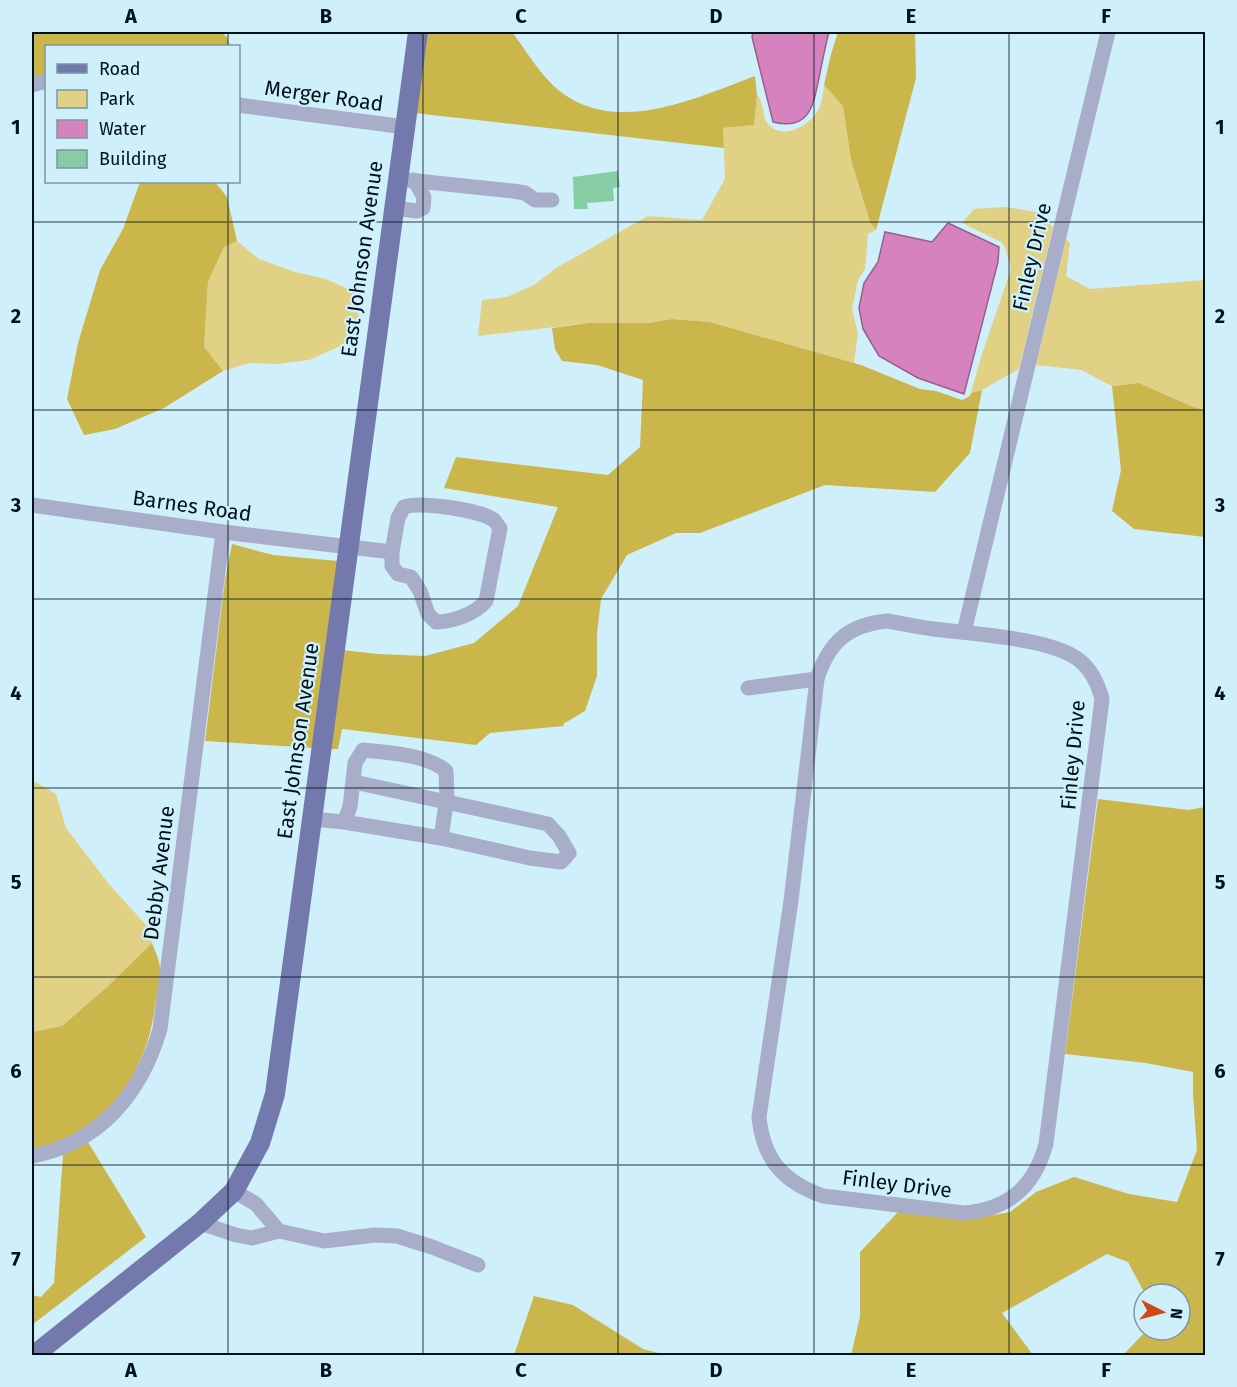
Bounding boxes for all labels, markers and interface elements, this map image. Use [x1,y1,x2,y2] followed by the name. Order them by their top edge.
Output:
[124,4,138,28] text: A
[320,4,332,28] text: B
[515,4,527,28] text: C
[709,4,723,28] text: D
[906,4,916,28] text: E
[1101,4,1111,28] text: F
[45,45,240,183] legend
[99,58,141,80] text: Road
[263,75,385,117] street label: Merger Road
[99,88,135,110] text: Park
[11,115,21,139] text: 1
[1215,115,1225,139] text: 1
[99,118,146,140] text: Water
[99,148,167,170] text: Building
[335,159,389,359] street label: East Johnson Avenue
[1007,200,1057,314] street label: Finley Drive
[11,304,21,328] text: 2
[1215,304,1225,328] text: 2
[131,485,253,527] street label: Barnes Road
[10,493,21,517] text: 3
[1214,493,1225,517] text: 3
[271,641,325,841] street label: East Johnson Avenue
[10,681,22,705] text: 4
[1214,681,1226,705] text: 4
[1055,699,1091,811] street label: Finley Drive
[138,804,180,942] street label: Debby Avenue
[11,870,22,894] text: 5
[1215,870,1226,894] text: 5
[10,1059,22,1083] text: 6
[1214,1059,1226,1083] text: 6
[841,1164,953,1204] street label: Finley Drive
[11,1247,21,1271] text: 7
[1215,1247,1225,1271] text: 7
[1132,1282,1192,1342] north arrow
[1166,1307,1186,1320] text: N
[124,1358,138,1382] text: A
[320,1358,332,1382] text: B
[515,1358,527,1382] text: C
[709,1358,723,1382] text: D
[906,1358,916,1382] text: E
[1101,1358,1111,1382] text: F

